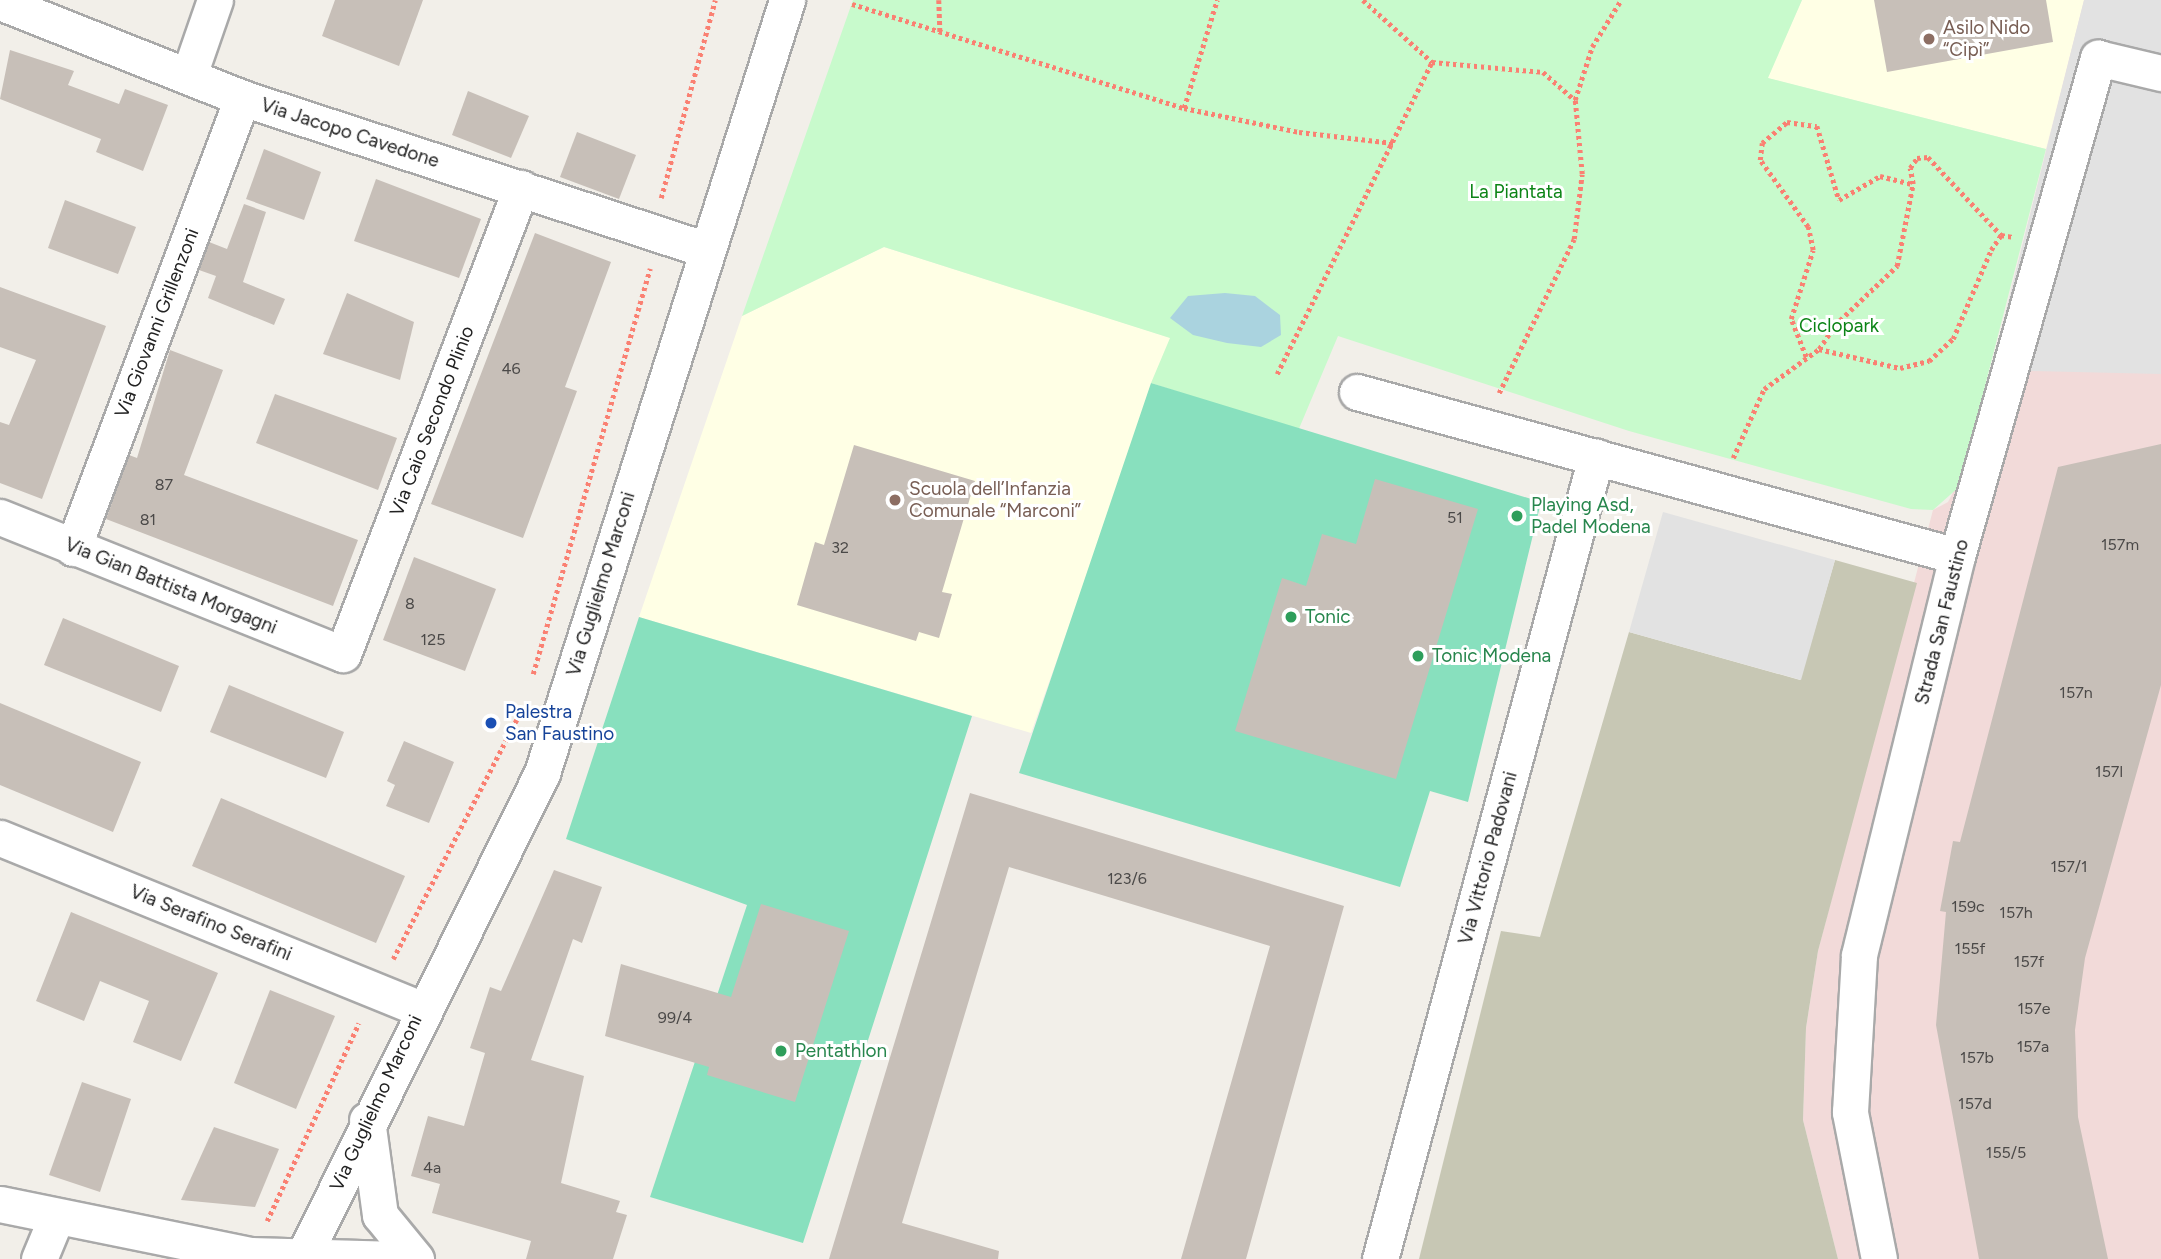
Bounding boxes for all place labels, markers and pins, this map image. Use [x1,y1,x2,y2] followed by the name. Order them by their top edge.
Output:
[1943,17,2030,61] place label: Asilo Nido “Cipì”
[1921,31,1937,47] marker: Asilo Nido “Cipì”
[909,478,1081,522] place label: Scuola dell’Infanzia Comunale “Marconi”
[887,492,903,508] marker: Scuola dell’Infanzia Comunale “Marconi”
[1531,494,1651,538] place label: Playing Asd, Padel Modena
[1509,508,1525,524] marker: Playing Asd, Padel Modena
[1305,606,1351,628] place label: Tonic
[1283,609,1299,625] marker: Tonic
[1432,645,1551,667] place label: Tonic Modena
[1410,648,1426,664] marker: Tonic Modena
[505,701,614,745] place label: Palestra San Faustino
[483,715,499,731] marker: Palestra San Faustino
[795,1040,887,1062] place label: Pentathlon
[773,1043,789,1059] marker: Pentathlon

